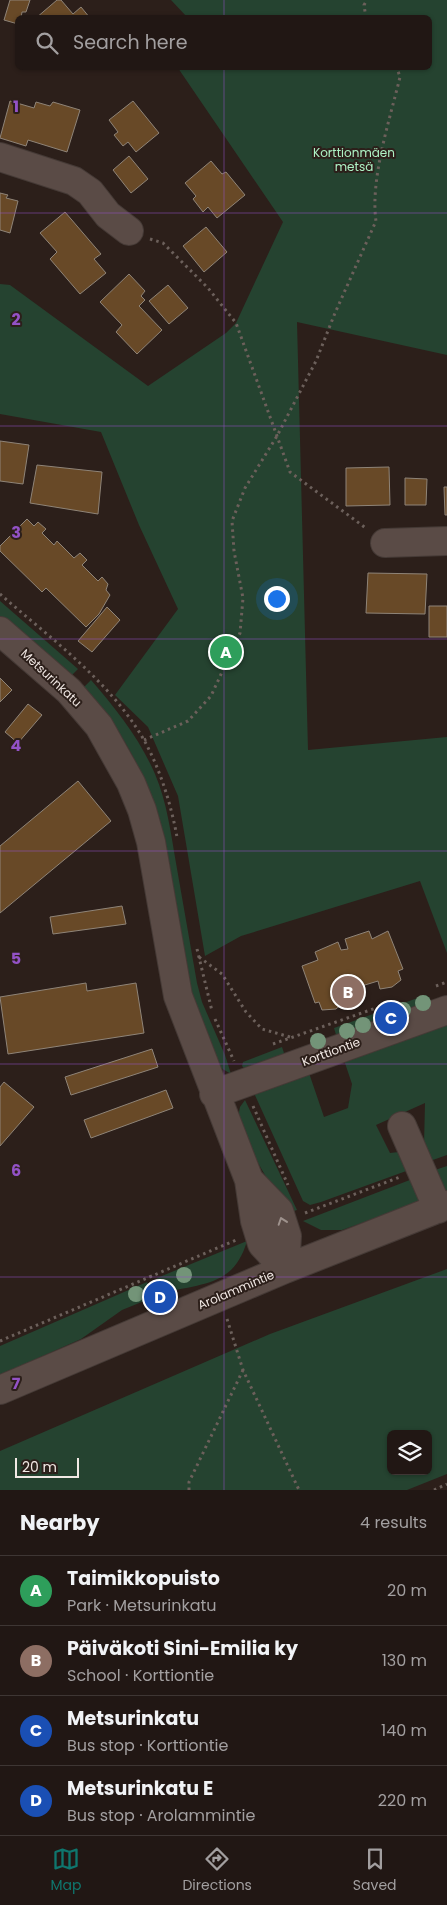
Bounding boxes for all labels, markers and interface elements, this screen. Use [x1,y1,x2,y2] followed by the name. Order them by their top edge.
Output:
[15,15,432,70] search box
[33,29,61,57] icon: search
[73,29,187,56] text: Search here
[13,95,19,118] text: 1
[313,144,395,175] park label: Korttionmäen metsä
[11,308,21,331] text: 2
[11,521,21,544] text: 3
[264,586,290,612] your location
[210,633,242,671] pin: A
[17,645,85,710] street label: Metsurinkatu
[11,734,22,757] text: 4
[11,947,21,970] text: 5
[332,973,364,1011] pin: B
[375,999,407,1037] pin: C
[299,1033,362,1070] street label: Korttiontie
[11,1159,21,1182] text: 6
[278,1218,288,1226] one-way arrow
[195,1266,277,1313] street label: Arolammintie
[144,1278,176,1316] pin: D
[12,1372,21,1395] text: 7
[387,1430,432,1475] map controls
[387,1430,432,1475] button: layers
[15,1455,79,1478] scale bar
[22,1457,57,1477] text: 20 m
[20,1508,100,1537] text: Nearby
[360,1511,427,1534] text: 4 results
[67,1565,220,1592] text: Taimikkopuisto
[30,1579,42,1602] text: A
[387,1579,427,1602] text: 20 m
[67,1594,217,1617] text: Park · Metsurinkatu
[67,1635,298,1662] text: Päiväkoti Sini-Emilia ky
[31,1649,41,1672] text: B
[382,1649,427,1672] text: 130 m
[67,1664,214,1687] text: School · Korttiontie
[67,1705,199,1732] text: Metsurinkatu
[30,1719,42,1742] text: C
[381,1719,427,1742] text: 140 m
[67,1734,228,1757] text: Bus stop · Korttiontie
[67,1775,213,1802] text: Metsurinkatu E
[30,1789,42,1812] text: D
[378,1789,427,1812] text: 220 m
[67,1804,255,1827] text: Bus stop · Arolammintie
[50,1845,81,1896] tab: Map
[182,1845,252,1896] tab: Directions
[353,1845,397,1896] tab: Saved

